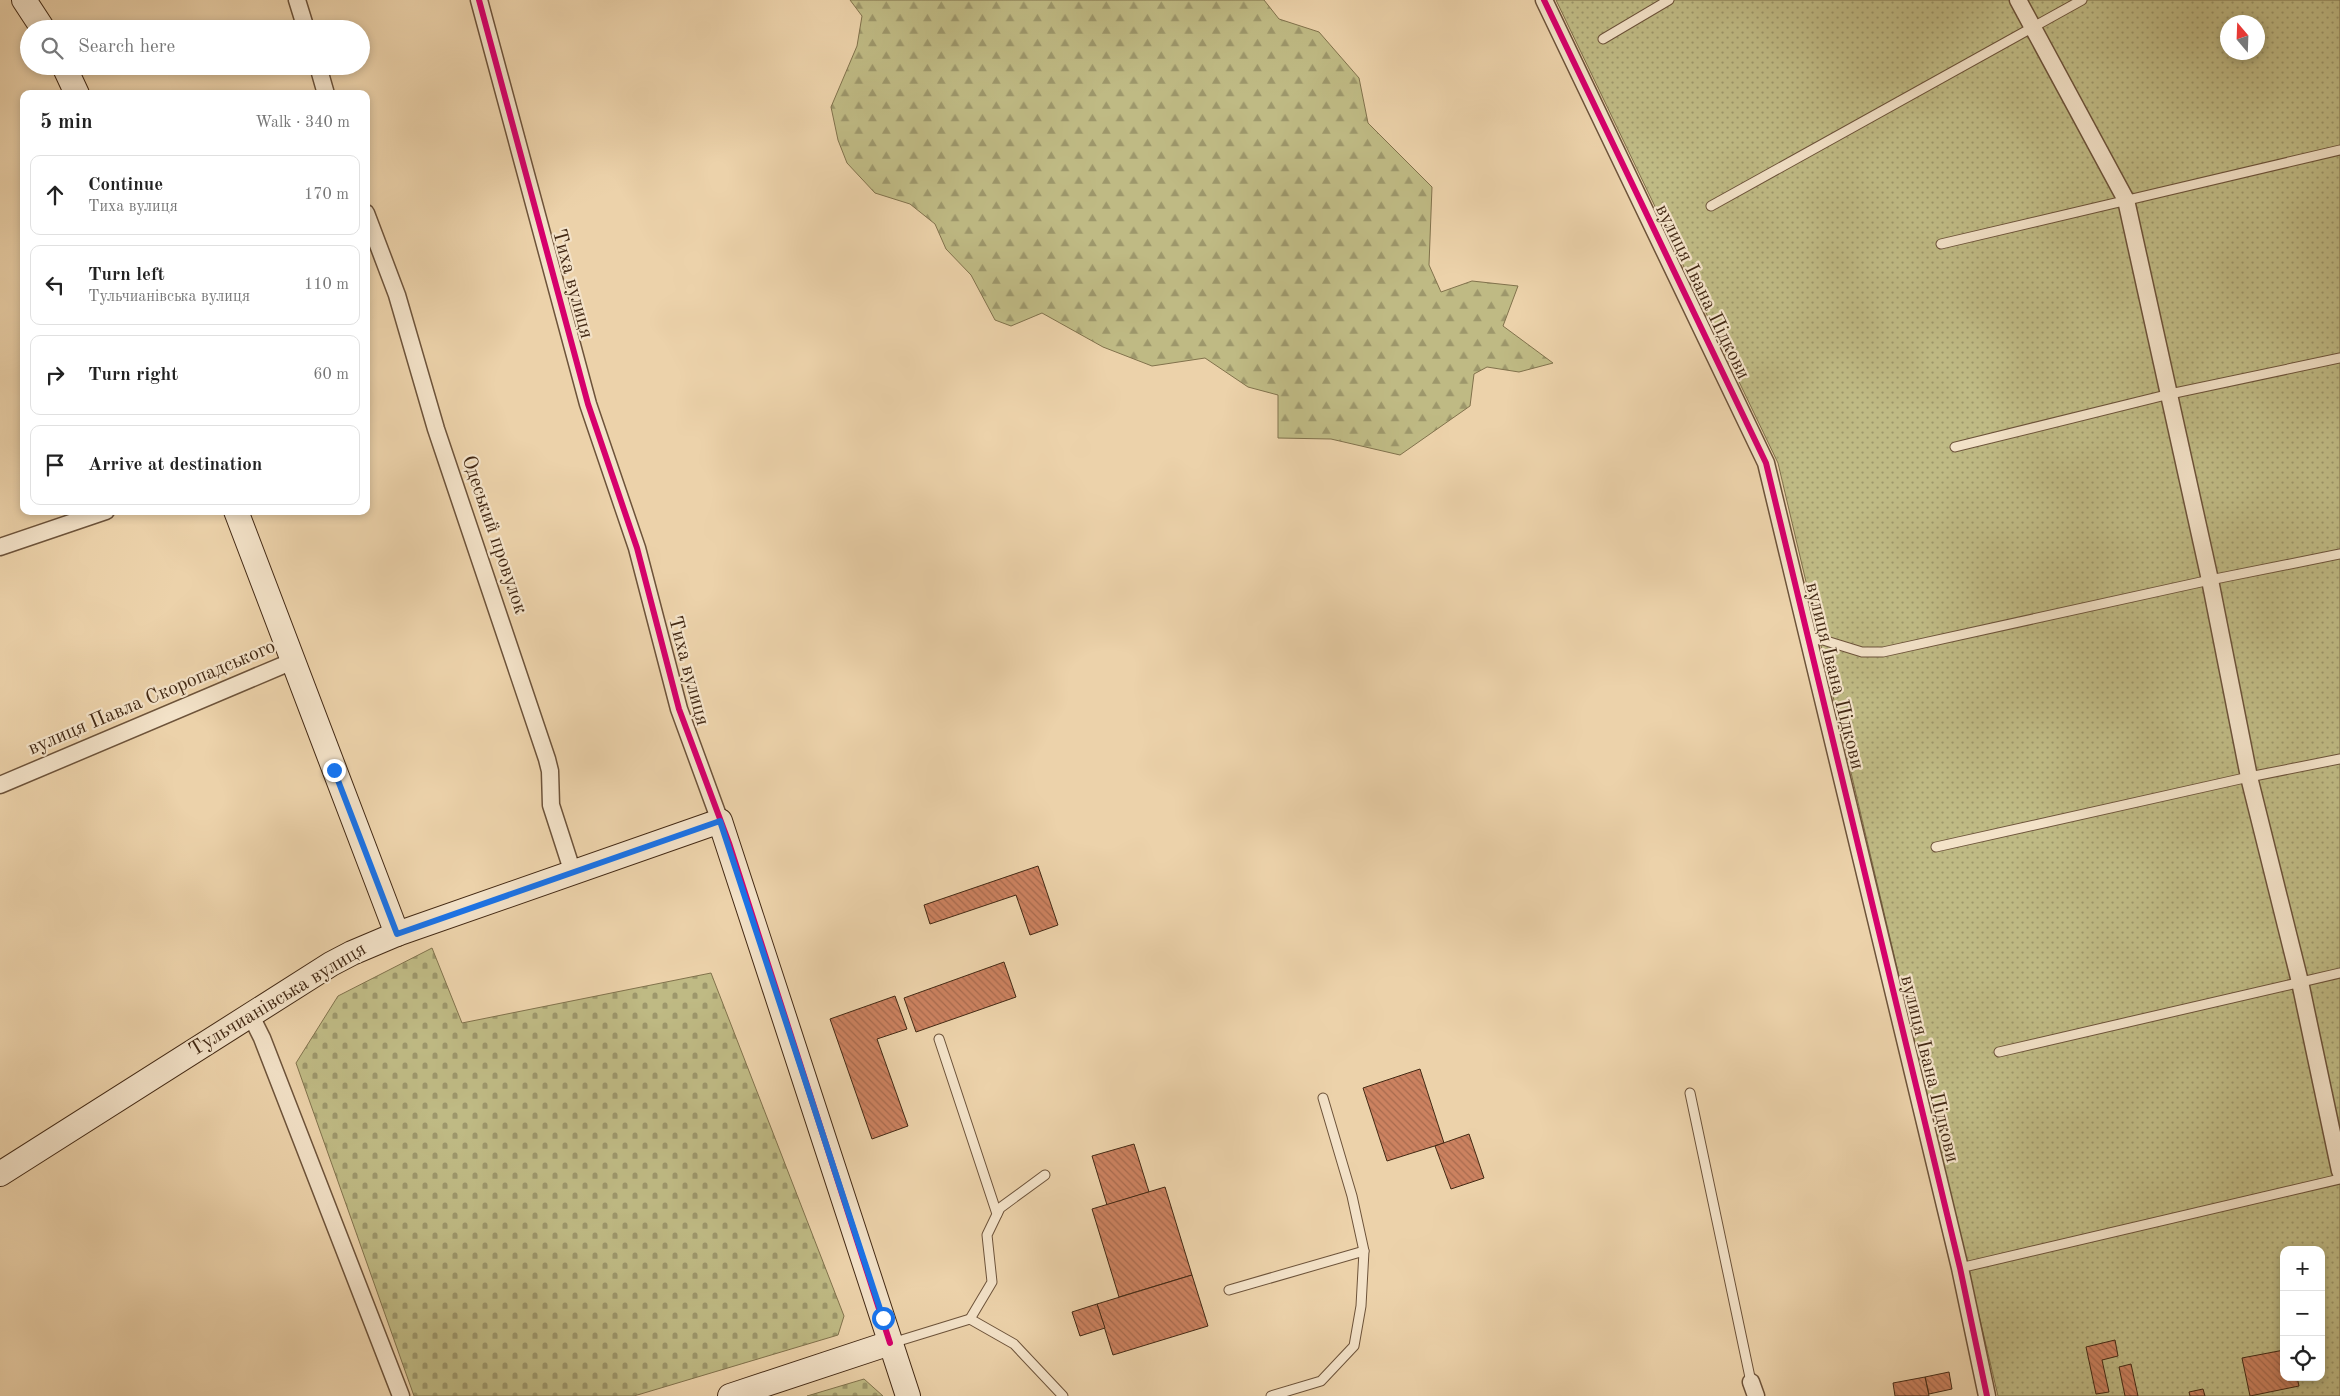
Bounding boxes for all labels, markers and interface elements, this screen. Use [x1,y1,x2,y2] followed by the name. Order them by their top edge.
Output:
[2220,15,2265,60] north arrow
[20,20,370,75] search box
[38,34,66,62] icon: search
[78,38,175,57] text: Search here
[40,112,93,133] text: 5 min
[255,115,350,131] text: Walk · 340 m
[88,176,163,195] text: Continue
[41,181,69,209] icon: ahead
[304,187,349,203] text: 170 m
[88,199,178,215] text: Тиха вулиця
[1651,201,1753,383] street label: вулиця Івана Підкови
[548,227,596,341] street label: Тиха вулиця
[88,266,165,285] text: Turn left
[41,271,69,299] icon: left
[304,277,349,293] text: 110 m
[88,289,250,305] text: Тульчианівська вулиця
[41,361,69,389] icon: right
[88,366,178,385] text: Turn right
[313,367,349,383] text: 60 m
[41,451,69,479] icon: arrive
[457,453,531,617] street label: Одеський провулок
[88,456,262,475] text: Arrive at destination
[1801,580,1867,772] street label: вулиця Івана Підкови
[664,614,712,728] street label: Тиха вулиця
[25,637,279,759] street label: вулиця Павла Скоропадського
[323,759,346,782] route end
[186,939,370,1061] street label: Тульчианівська вулиця
[1896,973,1962,1165] street label: вулиця Івана Підкови
[2280,1246,2325,1381] map controls
[2280,1246,2325,1291] button: +
[2280,1291,2325,1336] button: −
[872,1307,895,1330] route start
[2280,1336,2325,1381] button: locate

